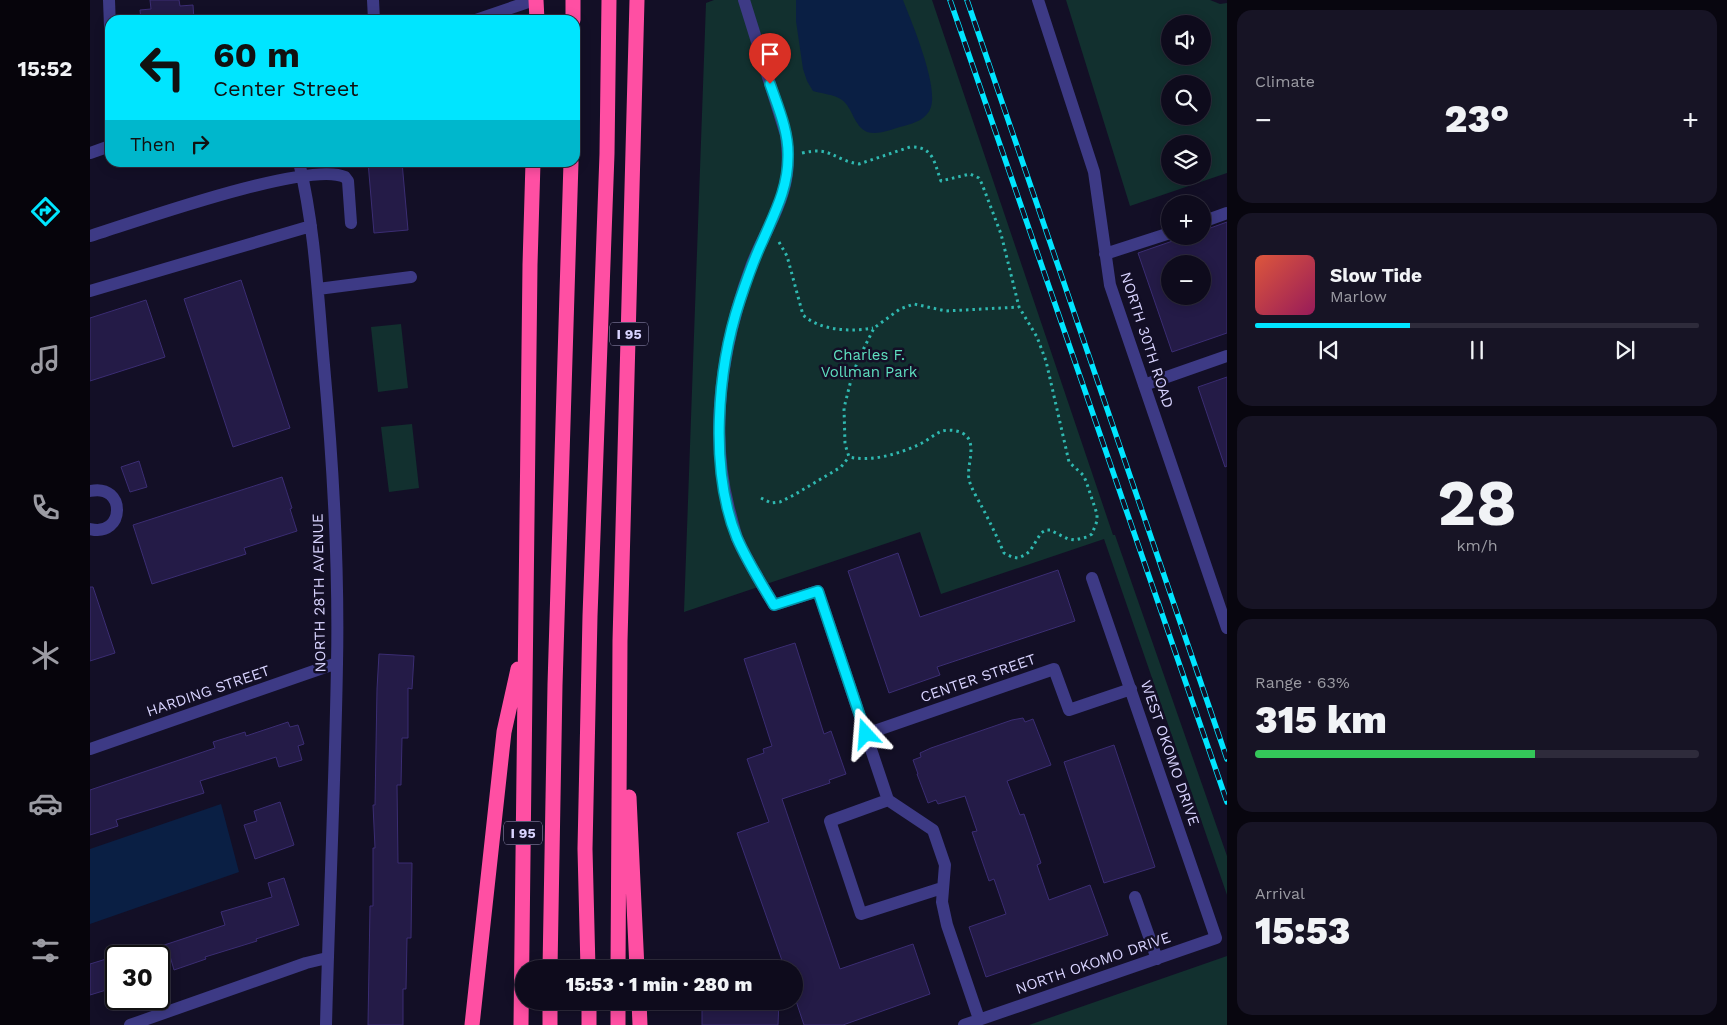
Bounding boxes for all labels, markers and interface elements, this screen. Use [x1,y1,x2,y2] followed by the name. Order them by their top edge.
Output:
[1161,15,1211,305] map controls
[1161,15,1211,65] button: sound
[749,33,791,84] pin
[213,34,300,76] text: 60 m
[130,35,195,100] icon: left
[756,40,784,68] icon: arrive
[18,56,72,81] text: 15:52
[1255,72,1315,91] text: Climate
[1161,75,1211,125] button: search
[213,76,358,101] text: Center Street
[1445,97,1509,141] text: 23°
[1255,103,1272,136] text: −
[1682,103,1699,136] text: +
[186,130,214,158] icon: right
[130,133,176,156] text: Then
[1161,135,1211,185] button: layers
[28,194,63,229] icon: directions
[1161,195,1211,245] button: +
[1161,255,1211,305] button: −
[1330,264,1422,287] text: Slow Tide
[1117,270,1177,410] street label: NORTH 30TH ROAD
[1330,287,1387,306] text: Marlow
[610,322,648,346] road number: I 95
[1315,336,1343,364] icon: previous
[1463,336,1491,364] icon: pause
[1611,336,1639,364] icon: next
[28,342,63,377] icon: music
[821,346,918,381] park label: Charles F. Vollman Park
[1437,465,1517,541] text: 28
[28,490,63,525] icon: phone
[309,513,329,673] street label: NORTH 28TH AVENUE
[1456,536,1498,555] text: km/h
[28,638,63,673] icon: climate
[918,650,1038,706] street label: CENTER STREET
[144,661,272,721] street label: HARDING STREET
[1255,673,1350,692] text: Range · 63%
[1137,678,1203,828] street label: WEST OKOMO DRIVE
[1255,698,1387,742] text: 315 km
[839,707,891,759] position arrow
[28,786,63,821] icon: car
[504,821,542,844] road number: I 95
[1255,884,1305,903] text: Arrival
[1255,909,1351,953] text: 15:53
[1013,928,1173,998] street label: NORTH OKOMO DRIVE
[28,933,63,968] icon: filters
[105,945,170,1010] speed limit sign: 30
[566,973,752,996] text: 15:53 · 1 min · 280 m

